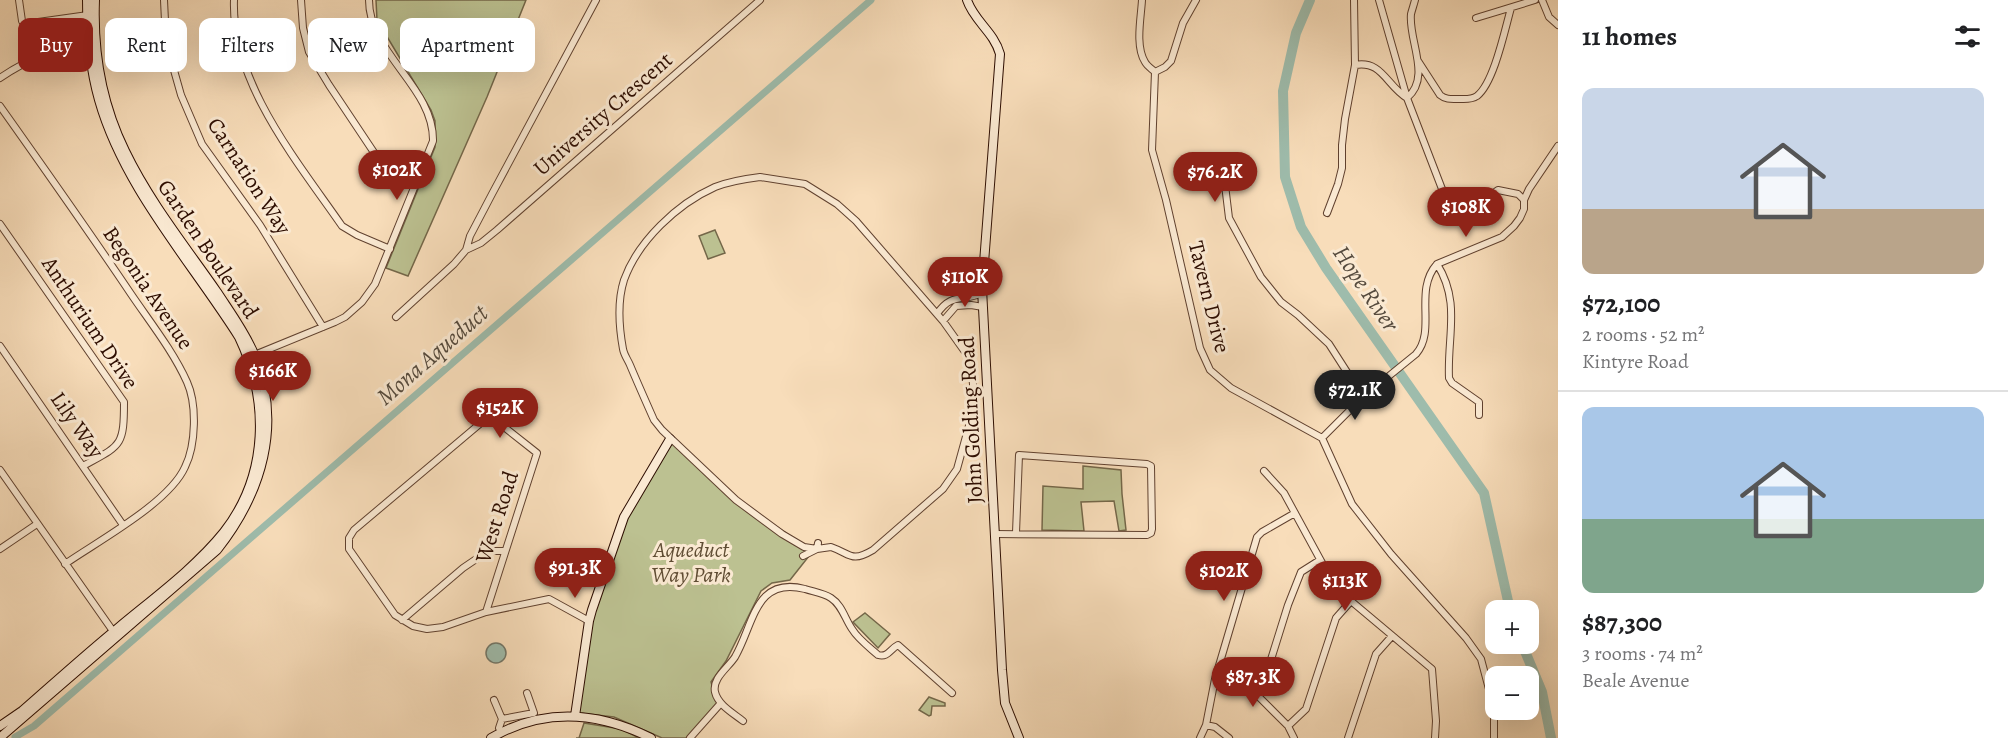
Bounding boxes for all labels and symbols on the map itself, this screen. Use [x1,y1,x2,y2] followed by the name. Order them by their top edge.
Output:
[527,45,679,183] street label: University Crescent
[200,112,298,241] street label: Carnation Way
[355,150,439,201] pin: $102K
[1166,152,1264,203] pin: $76.2K
[150,174,266,325] street label: Garden Boulevard
[1424,187,1508,238] pin: $108K
[96,220,200,356] street label: Begonia Avenue
[1181,238,1237,356] street label: Tavern Drive
[1326,239,1407,338] water label: Hope River
[34,250,145,395] street label: Anthurium Drive
[923,257,1007,308] pin: $110K
[370,297,495,412] water label: Mona Aqueduct
[952,336,990,504] street label: John Golding Road
[231,351,315,402] pin: $166K
[1306,370,1404,421] pin: $72.1K
[43,386,111,465] street label: Lily Way
[458,388,542,439] pin: $152K
[468,467,526,568] street label: West Road
[651,535,731,590] park label: Aqueduct Way Park
[526,548,624,599] pin: $91.3K
[1182,551,1266,602] pin: $102K
[1303,561,1387,612] pin: $113K
[1204,657,1302,708] pin: $87.3K

